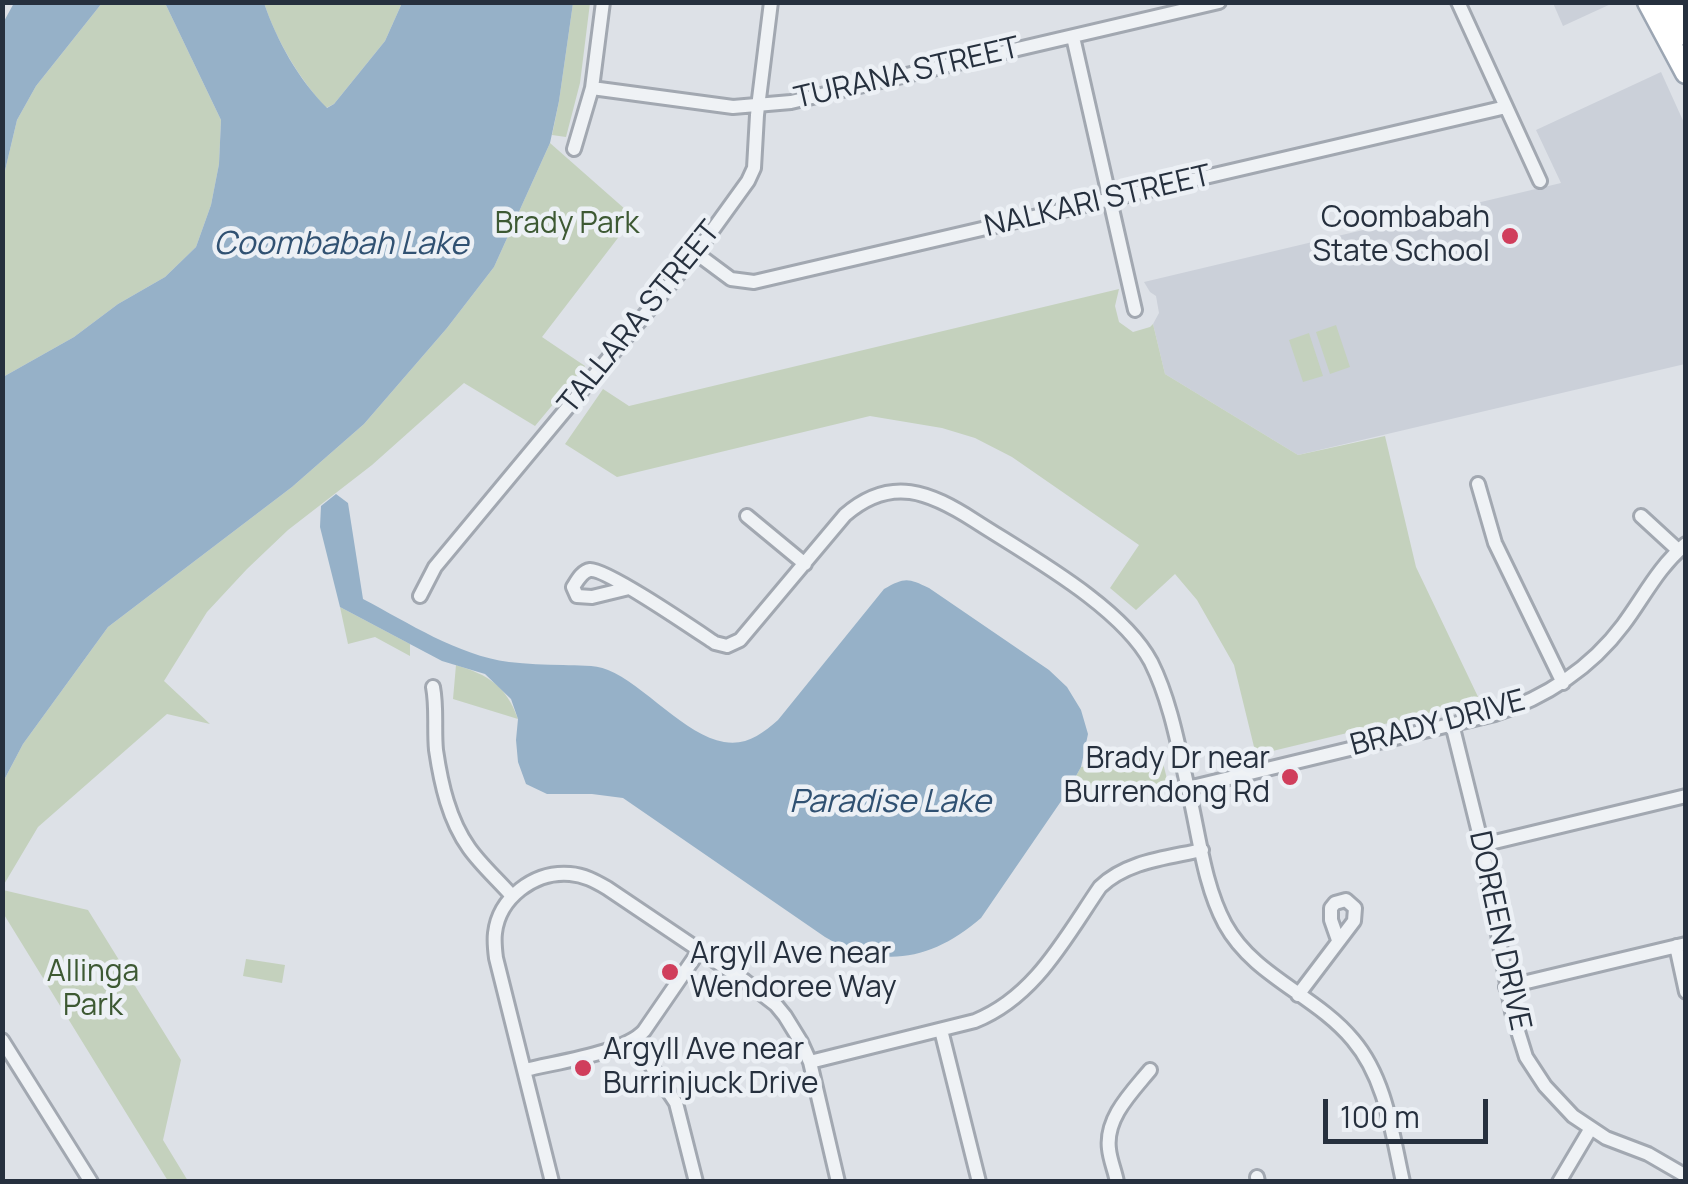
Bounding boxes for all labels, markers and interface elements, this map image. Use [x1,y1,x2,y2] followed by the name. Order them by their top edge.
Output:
[791,31,1023,117] street label: TURANA STREET
[981,158,1215,246] street label: NALKARI STREET
[1312,201,1490,272] place label: Coombabah State School
[495,207,639,243] park label: Brady Park
[551,214,729,422] street label: TALLARA STREET
[1499,225,1521,247] marker: Coombabah State School
[213,226,469,264] water label: Coombabah Lake
[1347,683,1529,765] street label: BRADY DRIVE
[1064,742,1270,812] place label: Brady Dr near Burrendong Rd
[1279,766,1301,788] marker: Brady Dr near Burrendong Rd
[789,784,991,822] water label: Paradise Lake
[1460,828,1538,1034] street label: DOREEN DRIVE
[690,937,896,1008] place label: Argyll Ave near Wendoree Way
[47,955,139,1026] park label: Allinga Park
[659,961,681,983] marker: Argyll Ave near Wendoree Way
[603,1033,819,1104] place label: Argyll Ave near Burrinjuck Drive
[572,1057,594,1079] marker: Argyll Ave near Burrinjuck Drive
[1328,1079,1493,1141] scale bar
[1340,1096,1420,1137] text: 100 m

